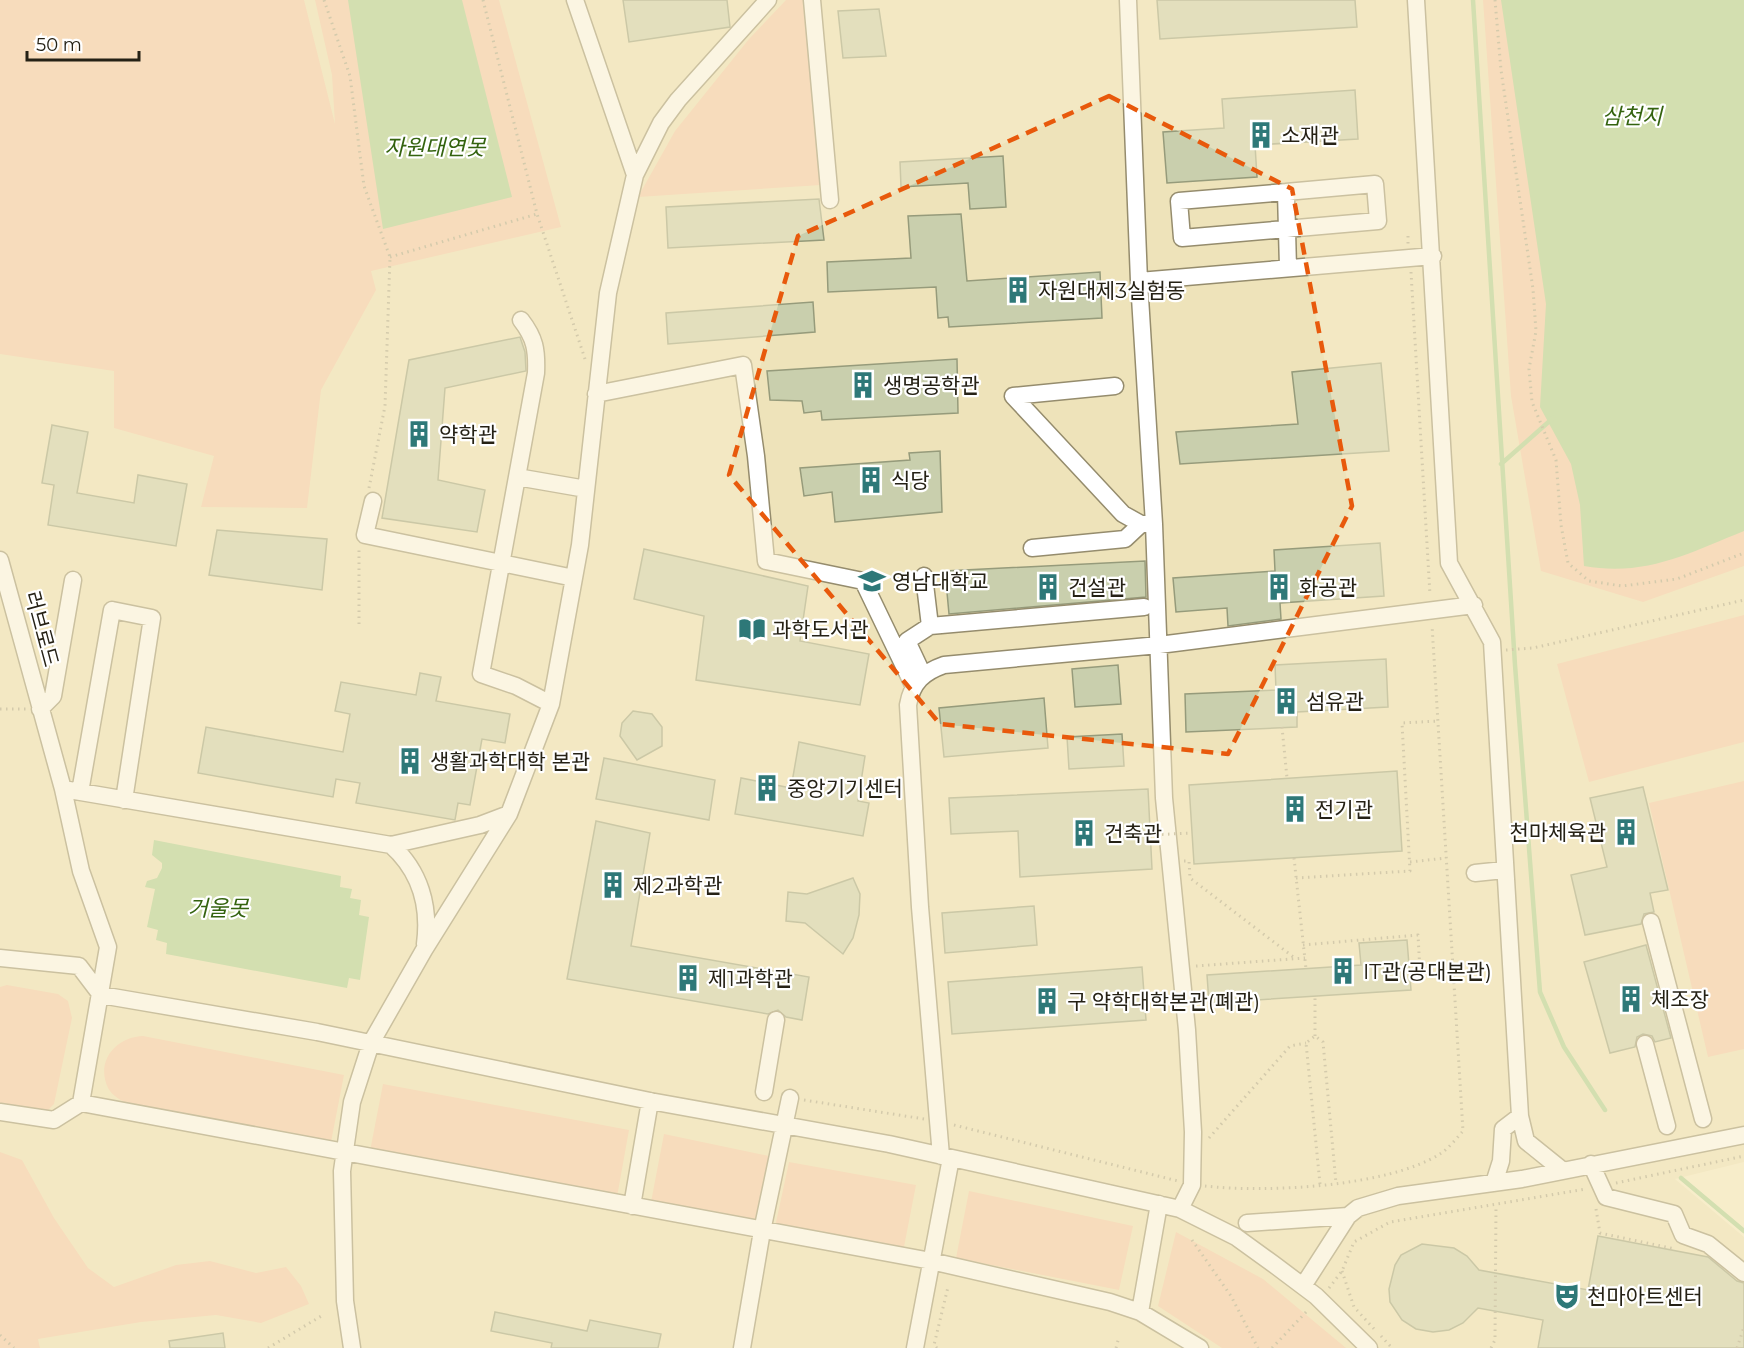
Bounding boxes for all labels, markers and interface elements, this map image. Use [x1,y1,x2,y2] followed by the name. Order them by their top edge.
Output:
[27,24,140,62] scale bar
[36,34,82,56] text: 50 m
[1602,103,1664,130] water label: 삼천지
[1246,120,1276,150] building icon: 소재관
[1281,123,1339,148] place label: 소재관
[384,134,487,161] water label: 자원대연못
[1003,275,1033,305] building icon: 자원대제3실험동
[1038,278,1185,303] place label: 자원대제3실험동
[848,370,878,400] building icon: 생명공학관
[883,373,980,398] place label: 생명공학관
[404,419,434,449] building icon: 약학관
[439,422,497,447] place label: 약학관
[856,465,886,495] building icon: 식당
[891,468,930,493] place label: 식당
[857,566,887,596] school or university icon: 영남대학교
[892,569,989,594] place label: 영남대학교
[1033,572,1063,602] building icon: 건설관
[1264,572,1294,602] building icon: 화공관
[1068,575,1126,600] place label: 건설관
[1299,575,1357,600] place label: 화공관
[20,588,64,670] street label: 러브로드
[737,614,767,644] library icon: 과학도서관
[772,617,869,642] place label: 과학도서관
[1271,686,1301,716] building icon: 섬유관
[1306,689,1364,714] place label: 섬유관
[395,746,425,776] building icon: 생활과학대학 본관
[430,749,590,774] place label: 생활과학대학 본관
[752,773,782,803] building icon: 중앙기기센터
[787,776,903,801] place label: 중앙기기센터
[1280,794,1310,824] building icon: 전기관
[1315,797,1373,822] place label: 전기관
[1611,817,1641,847] building icon: 천마체육관
[1069,818,1099,848] building icon: 건축관
[1509,820,1606,845] place label: 천마체육관
[1104,821,1162,846] place label: 건축관
[598,870,628,900] building icon: 제2과학관
[633,873,722,898] place label: 제2과학관
[188,895,250,922] water label: 거울못
[1328,956,1358,986] building icon: IT관(공대본관)
[1363,959,1492,984] place label: IT관(공대본관)
[673,963,703,993] building icon: 제1과학관
[708,966,793,991] place label: 제1과학관
[1616,984,1646,1014] building icon: 체조장
[1032,986,1062,1016] building icon: 구 약학대학본관(폐관)
[1651,987,1709,1012] place label: 체조장
[1067,989,1260,1014] place label: 구 약학대학본관(폐관)
[1552,1281,1582,1311] theatre icon: 천마아트센터
[1587,1284,1703,1309] place label: 천마아트센터

